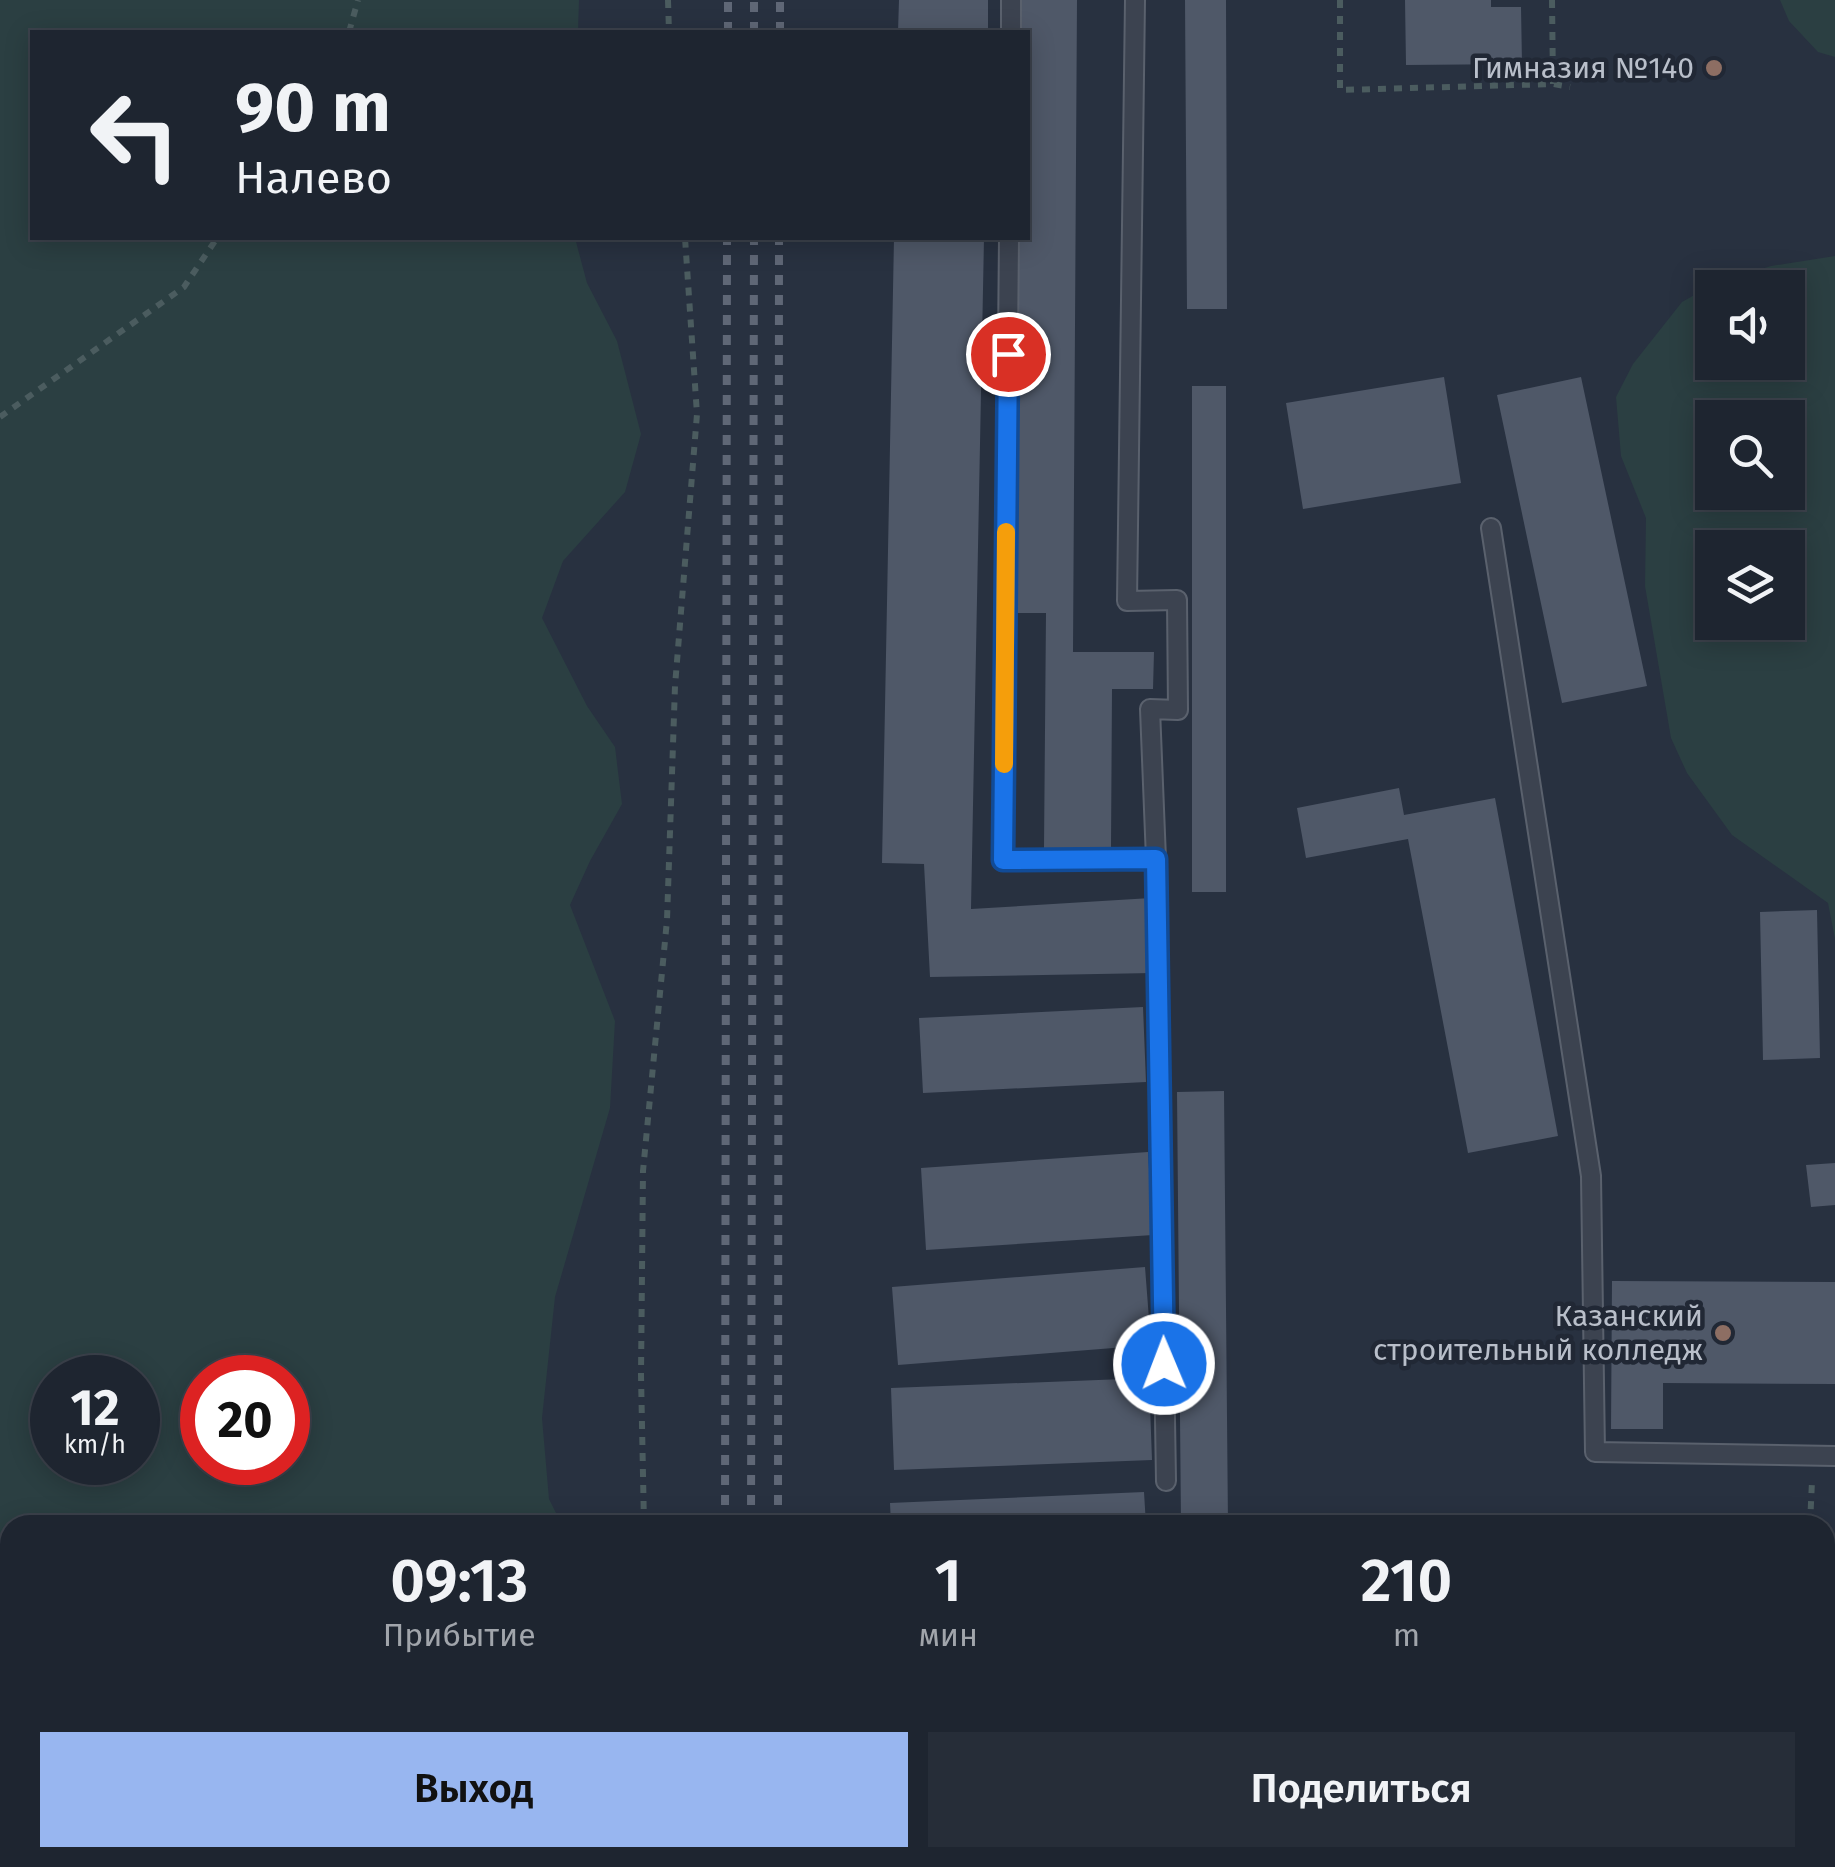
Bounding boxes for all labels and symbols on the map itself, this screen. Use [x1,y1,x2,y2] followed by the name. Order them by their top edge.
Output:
[1472,50,1694,86] place label: Гимназия №140
[1703,57,1725,79] marker: Гимназия №140
[966,312,1051,397] pin
[1373,1298,1703,1368] place label: Казанский строительный колледж
[1112,1312,1216,1416] position arrow
[1712,1322,1734,1344] marker: Казанский строительный колледж
[180,1355,310,1485] speed limit sign: 20

